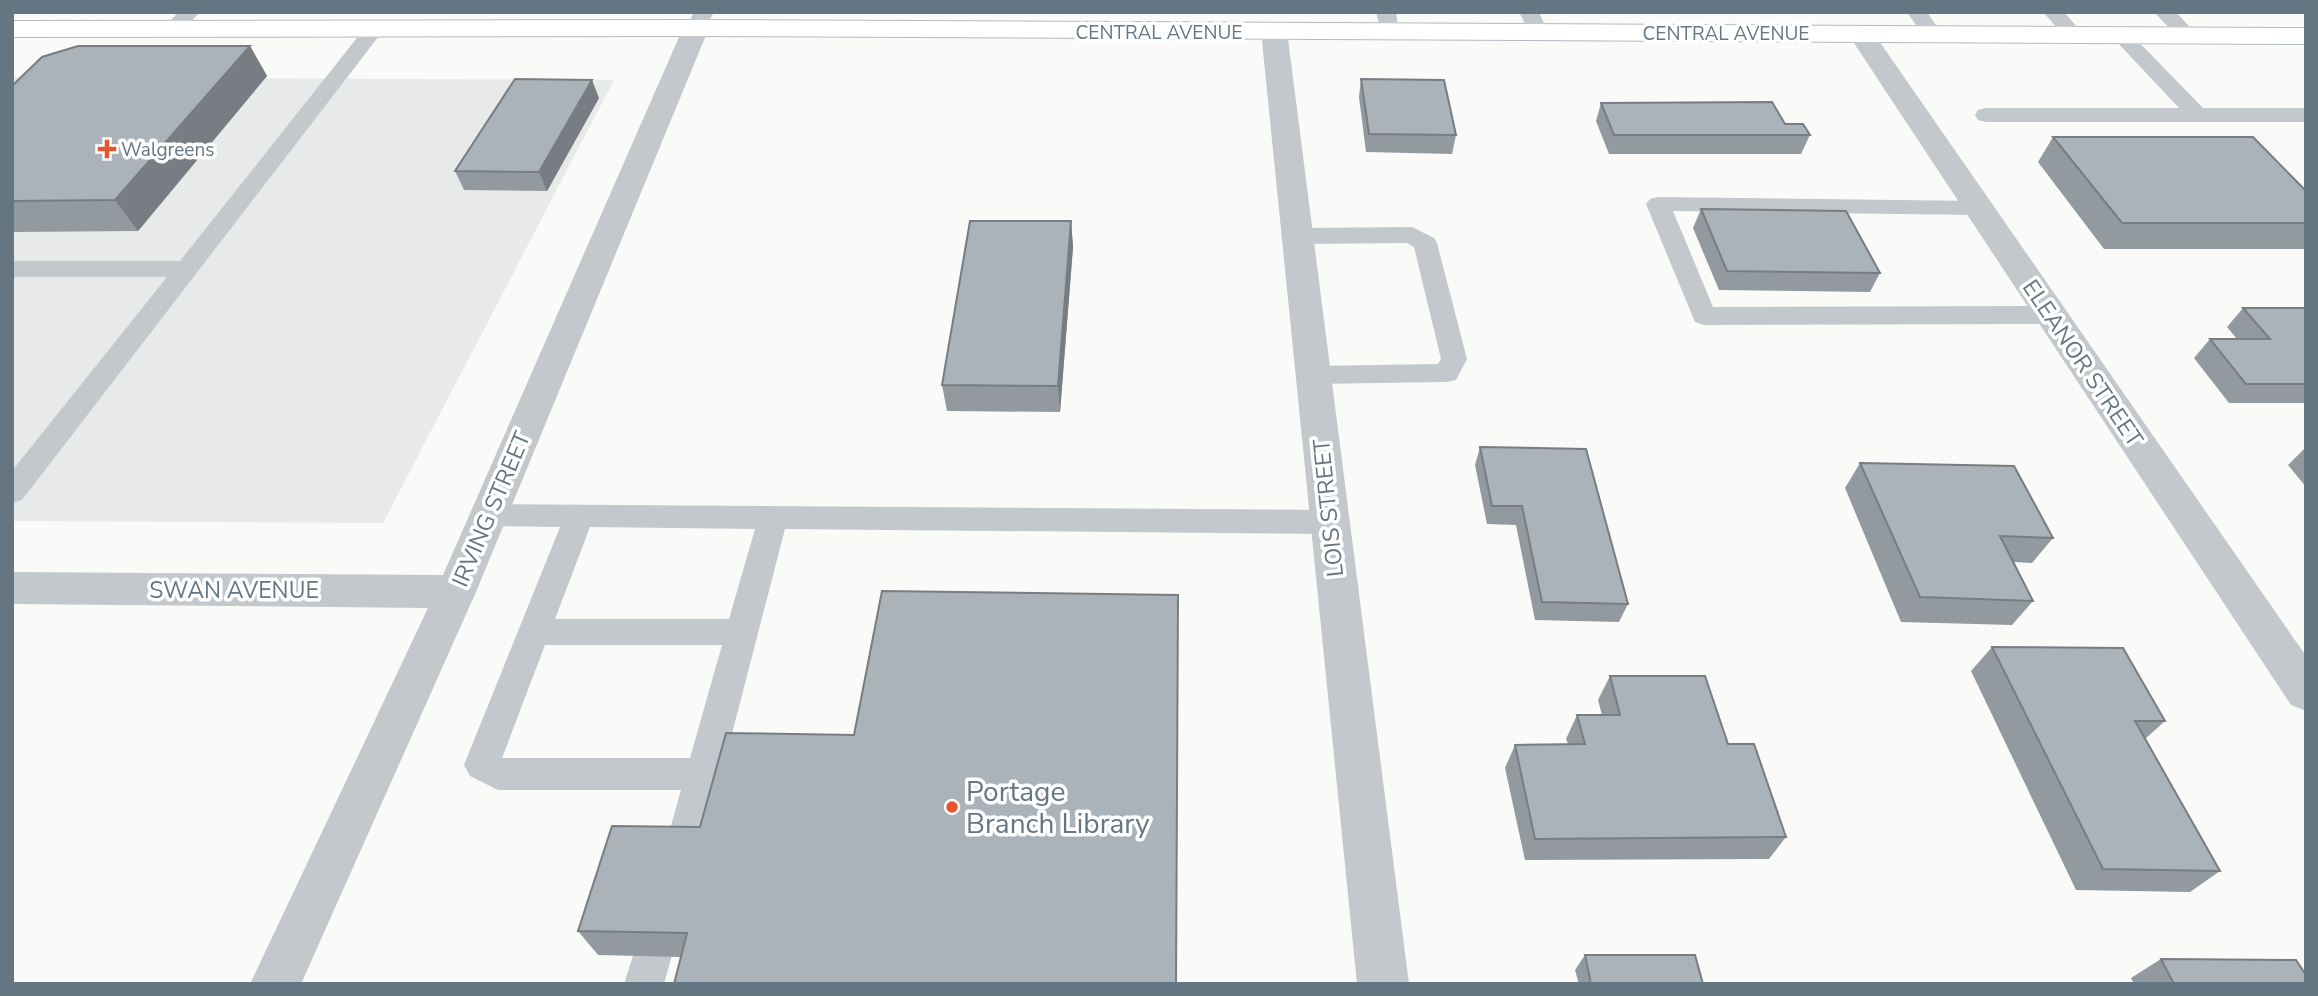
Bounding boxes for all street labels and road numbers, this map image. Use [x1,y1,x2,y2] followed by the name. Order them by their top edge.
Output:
[1076,20,1242,46] street label: CENTRAL AVENUE
[1643,21,1809,47] street label: CENTRAL AVENUE
[2015,274,2150,453] street label: ELEANOR STREET
[445,427,538,592] street label: IRVING STREET
[1306,437,1351,579] street label: LOIS STREET
[149,575,319,606] street label: SWAN AVENUE

